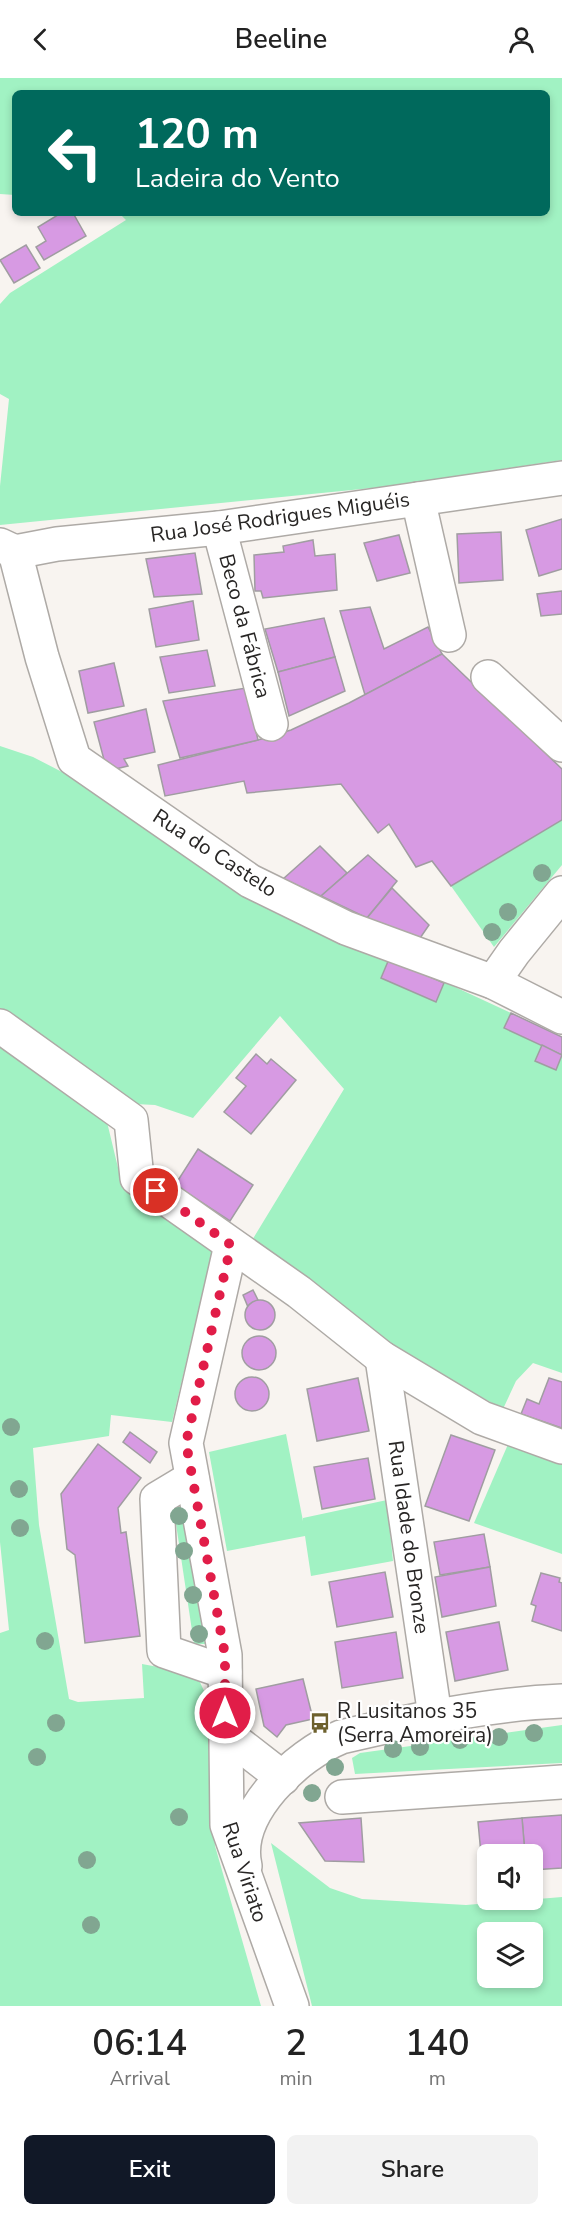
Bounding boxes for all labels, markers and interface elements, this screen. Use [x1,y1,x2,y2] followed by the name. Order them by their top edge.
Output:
[235,21,327,58] text: Beeline
[24,23,57,56] icon: back
[505,23,538,56] icon: person
[135,106,259,163] text: 120 m
[36,114,114,192] icon: left
[135,160,340,197] text: Ladeira do Vento
[149,485,411,549] street label: Rua José Rodrigues Miguéis
[212,551,278,701] street label: Beco da Fábrica
[147,802,283,904] street label: Rua do Castelo
[130,1165,181,1216] pin
[139,1174,172,1207] icon: arrive
[382,1438,436,1636] street label: Rua Idade do Bronze
[193,1681,257,1745] position arrow
[337,1697,493,1749] place label: R Lusitanos 35 (Serra Amoreira)
[308,1711,332,1735] bus stop icon: R Lusitanos 35 (Serra Amoreira)
[216,1818,274,1926] street label: Rua Viriato
[477,1844,543,1988] map controls
[477,1844,543,1910] button: sound
[477,1922,543,1988] button: layers
[92,2019,187,2068] text: 06:14
[285,2019,307,2068] text: 2
[405,2019,470,2068] text: 140
[110,2065,170,2092] text: Arrival
[280,2065,313,2092] text: min
[429,2065,446,2092] text: m
[24,2135,275,2204] button: Exit
[287,2135,538,2204] button: Share

